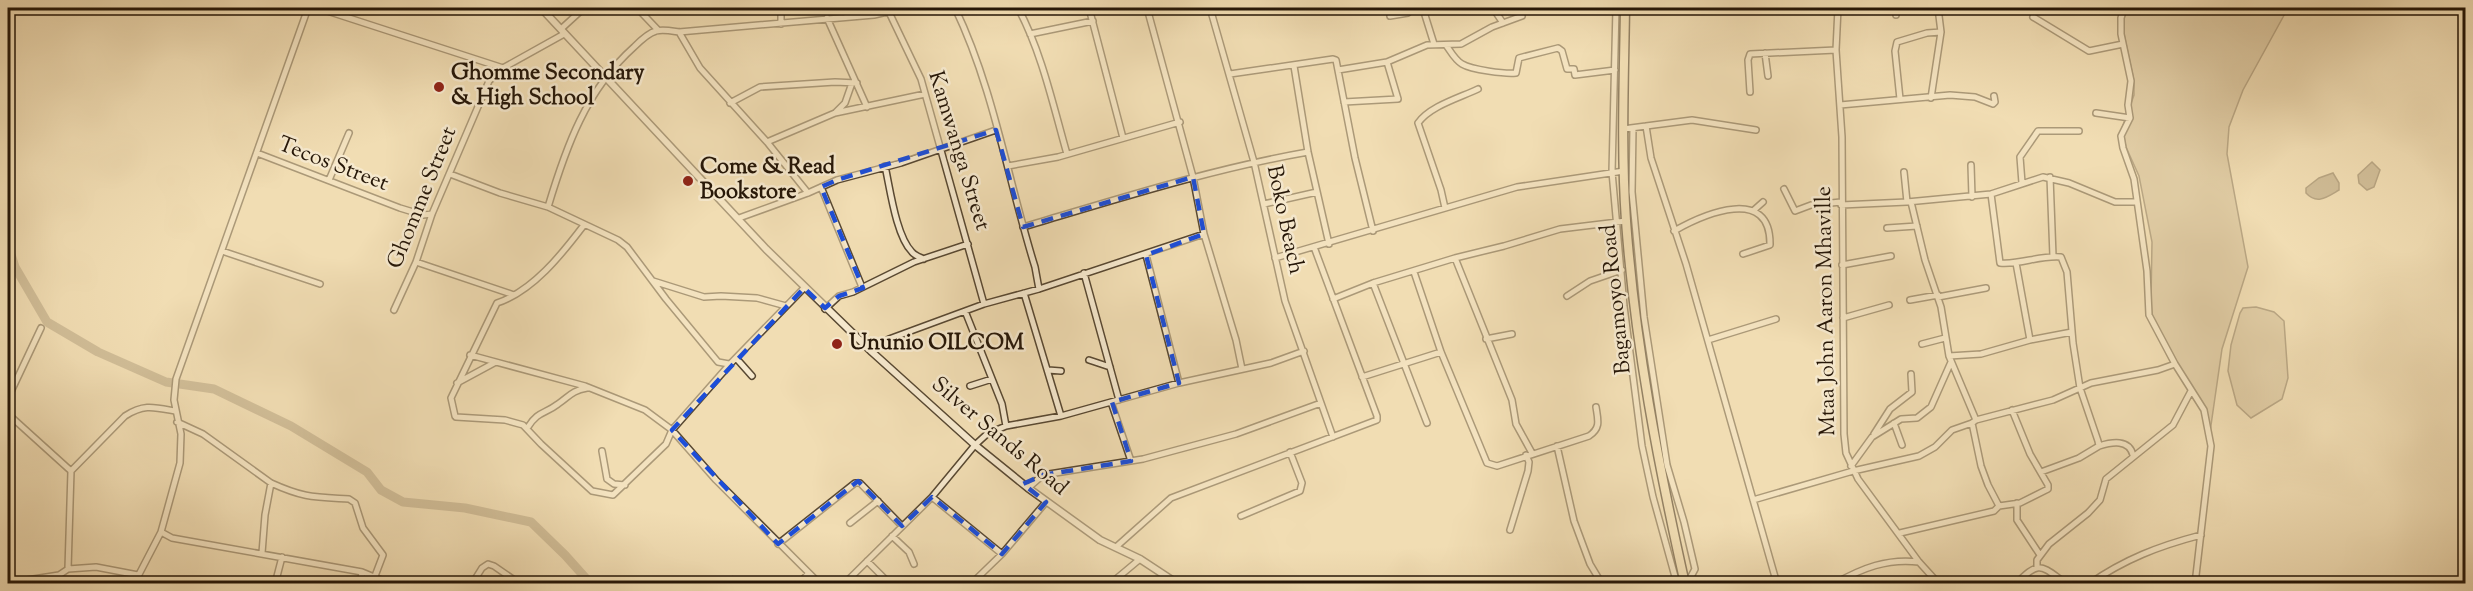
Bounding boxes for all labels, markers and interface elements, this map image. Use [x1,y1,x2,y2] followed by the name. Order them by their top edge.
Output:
[451,58,644,115] place label: Ghomme Secondary & High School
[919,67,998,235] street label: Kamwanga Street
[432,80,446,94] marker: Ghomme Secondary & High School
[380,122,466,274] street label: Ghomme Street
[273,129,393,201] street label: Tecos Street
[700,152,836,209] place label: Come & Read Bookstore
[1257,162,1311,278] street label: Boko Beach
[681,174,695,188] marker: Come & Read Bookstore
[1809,186,1845,436] street label: Mtaa John Aaron Mhaville
[1593,222,1641,376] street label: Bagamoyo Road
[849,328,1025,360] place label: Ununio OILCOM
[830,337,844,351] marker: Ununio OILCOM
[923,370,1075,504] street label: Silver Sands Road

